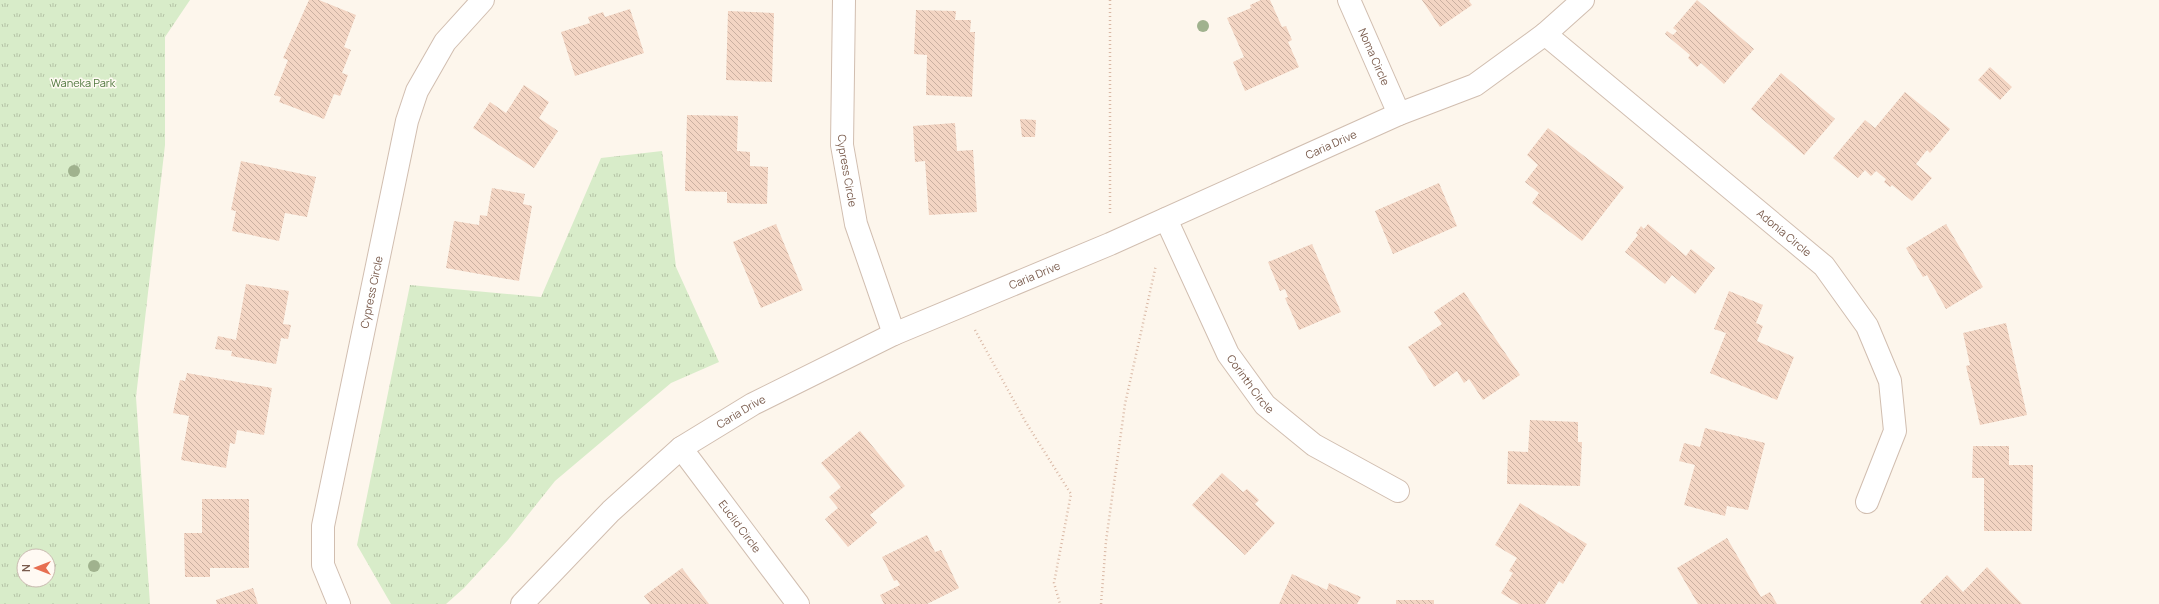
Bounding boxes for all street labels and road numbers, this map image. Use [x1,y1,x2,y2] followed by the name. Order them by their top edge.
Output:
[1355,26,1394,88] street label: Noma Circle
[1303,126,1359,162] street label: Caria Drive
[835,134,861,209] street label: Cypress Circle
[1754,205,1815,260] street label: Adonia Circle
[356,254,386,330] street label: Cypress Circle
[1006,257,1063,292] street label: Caria Drive
[1224,351,1278,417] street label: Corinth Circle
[713,391,768,432] street label: Caria Drive
[716,497,765,556] street label: Euclid Circle

